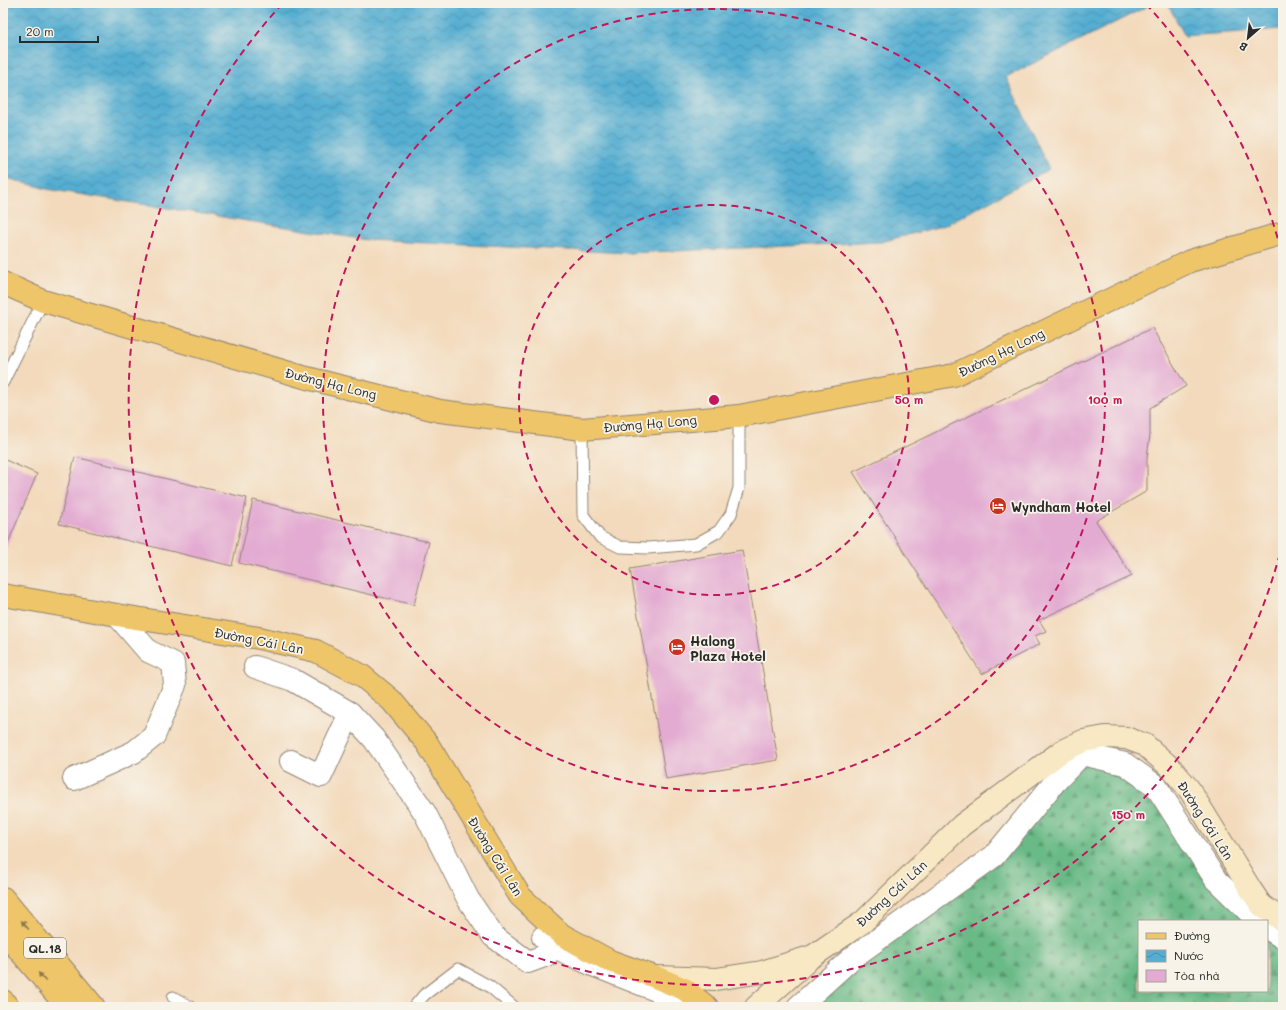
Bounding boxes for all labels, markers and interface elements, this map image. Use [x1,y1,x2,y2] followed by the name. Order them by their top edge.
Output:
[20,18,98,44] scale bar
[1228,18,1268,58] north arrow
[26,23,54,39] text: 20 m
[1236,39,1250,56] text: B
[955,324,1047,380] street label: Đường Hạ Long
[283,363,379,403] street label: Đường Hạ Long
[895,391,923,407] text: 50 m
[1088,391,1122,407] text: 100 m
[707,393,721,407] centre of rings
[602,410,698,436] street label: Đường Hạ Long
[988,496,1008,516] hotel icon: Wyndham Hotel
[1011,498,1111,516] place label: Wyndham Hotel
[213,623,305,657] street label: Đường Cái Lân
[690,632,766,664] place label: Halong Plaza Hotel
[667,637,687,657] hotel icon: Halong Plaza Hotel
[1174,777,1238,863] street label: Đường Cái Lân
[1111,806,1145,822] text: 150 m
[465,813,527,899] street label: Đường Cái Lân
[852,856,930,930] street label: Đường Cái Lân
[21,919,30,930] one-way arrow
[1138,920,1268,992] legend
[1174,927,1210,943] text: Đường
[24,938,66,958] road number: QL.18
[1174,947,1204,963] text: Nước
[1174,967,1220,983] text: Tòa nhà
[37,972,46,982] one-way arrow

